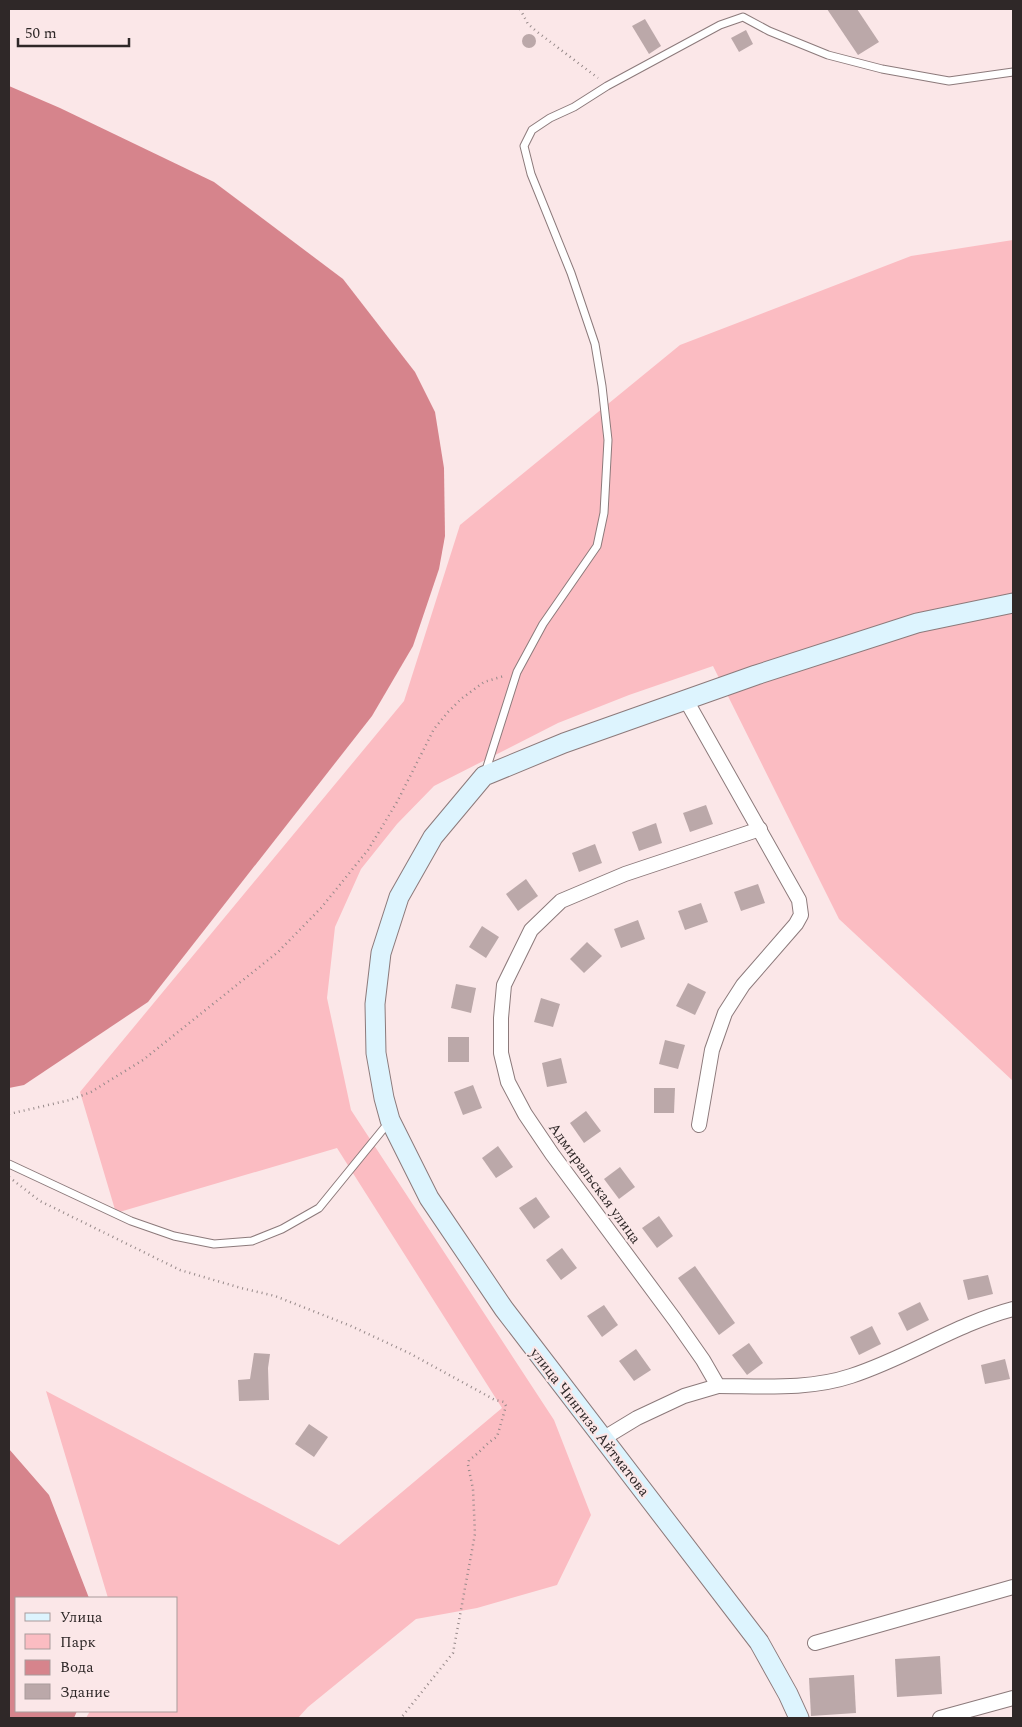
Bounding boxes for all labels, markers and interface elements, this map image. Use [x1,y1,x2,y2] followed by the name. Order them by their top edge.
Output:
[18,15,129,47] scale bar
[25,22,57,45] text: 50 m
[543,1118,647,1249] street label: Адмиральская улица
[523,1342,656,1502] street label: улица Чингиза Айтматова
[15,1597,178,1712] legend
[60,1606,103,1629] text: Улица
[60,1631,96,1654] text: Парк
[60,1656,94,1679] text: Вода
[60,1681,110,1704] text: Здание

